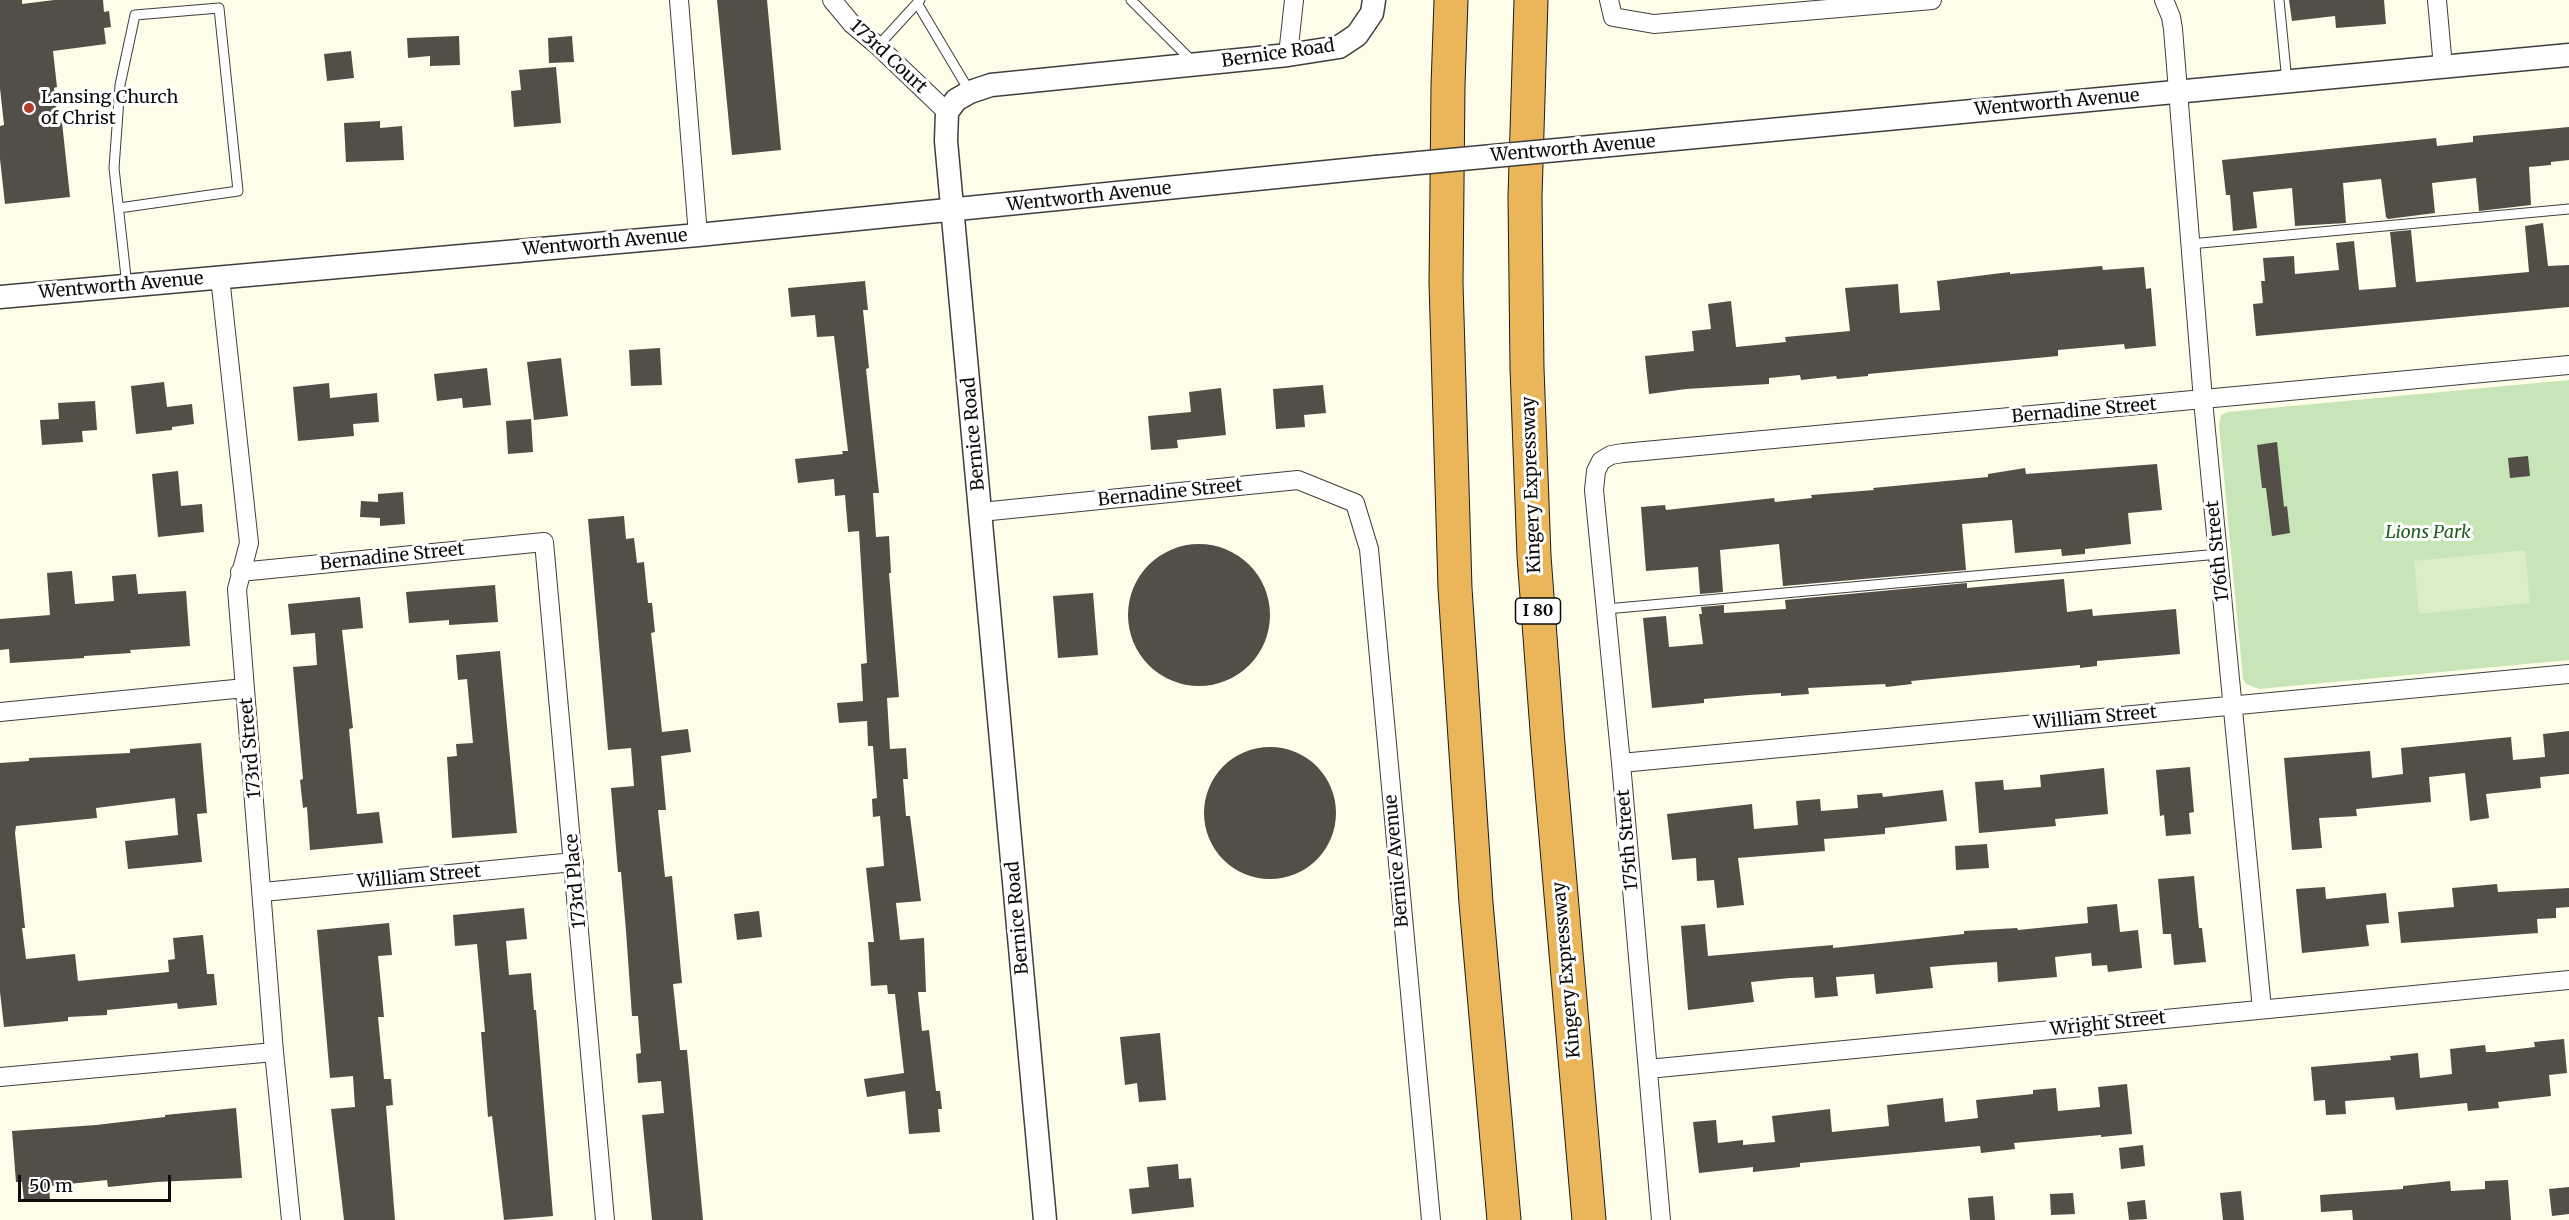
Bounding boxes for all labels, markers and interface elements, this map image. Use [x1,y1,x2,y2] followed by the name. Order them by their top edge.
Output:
[845,16,931,98] street label: 173rd Court
[1220,35,1336,73] street label: Bernice Road
[1974,85,2140,121] street label: Wentworth Avenue
[41,87,178,130] place label: Lansing Church of Christ
[22,101,36,115] marker: Lansing Church of Christ
[1490,131,1656,167] street label: Wentworth Avenue
[1006,178,1172,216] street label: Wentworth Avenue
[522,225,688,261] street label: Wentworth Avenue
[38,268,204,304] street label: Wentworth Avenue
[958,376,990,492] street label: Bernice Road
[2011,394,2157,428] street label: Bernadine Street
[1518,396,1546,574] street label: Kingery Expressway
[1096,475,1244,511] street label: Bernadine Street
[2202,499,2234,603] street label: 176th Street
[2385,522,2471,544] park label: Lions Park
[318,539,466,575] street label: Bernadine Street
[1516,598,1560,624] road number: I 80
[236,697,266,799] street label: 173rd Street
[2032,702,2158,734] street label: William Street
[1613,789,1643,891] street label: 175th Street
[1380,794,1414,928] street label: Bernice Avenue
[561,833,591,929] street label: 173rd Place
[1002,860,1034,976] street label: Bernice Road
[356,861,482,893] street label: William Street
[1549,881,1585,1059] street label: Kingery Expressway
[2049,1007,2167,1041] street label: Wright Street
[21,1163,174,1201] scale bar
[29,1174,73,1197] text: 50 m

